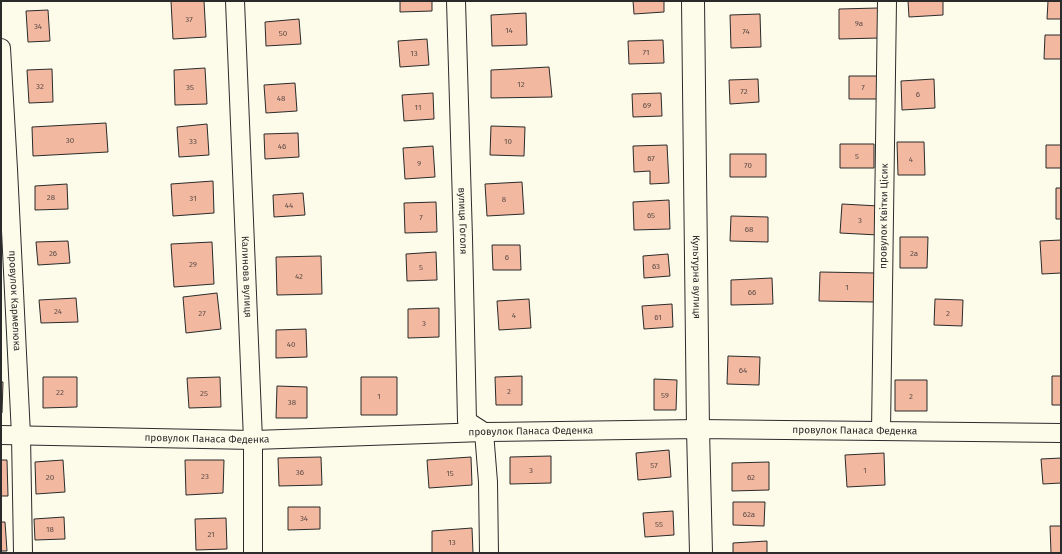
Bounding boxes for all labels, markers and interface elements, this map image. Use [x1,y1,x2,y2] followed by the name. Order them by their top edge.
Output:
[185,15,193,24] house number: 37
[855,19,863,28] house number: 9а
[34,22,43,31] house number: 34
[505,26,514,35] house number: 14
[742,27,750,36] house number: 74
[279,29,288,38] house number: 50
[643,48,649,57] house number: 71
[410,49,418,58] house number: 13
[517,80,525,89] house number: 12
[36,82,44,91] house number: 32
[186,83,194,92] house number: 35
[861,83,865,92] house number: 7
[740,87,748,96] house number: 72
[916,90,920,99] house number: 6
[277,94,286,103] house number: 48
[643,101,651,110] house number: 69
[415,103,421,112] house number: 11
[66,136,75,145] house number: 30
[189,137,197,146] house number: 33
[504,137,512,146] house number: 10
[278,142,286,151] house number: 46
[855,152,859,161] house number: 5
[647,154,655,163] house number: 67
[909,155,914,164] house number: 4
[417,159,421,168] house number: 9
[744,161,752,170] house number: 70
[877,162,891,269] street label: провулок Квітки Цісик
[456,187,469,255] street label: вулиця Гоголя
[47,193,56,202] house number: 28
[189,194,197,203] house number: 31
[502,195,507,204] house number: 8
[285,201,294,210] house number: 44
[647,211,655,220] house number: 65
[419,213,423,222] house number: 7
[858,216,862,225] house number: 3
[745,225,754,234] house number: 68
[690,235,703,319] street label: Культурна вулиця
[239,236,254,318] street label: Калинова вулиця
[49,249,57,258] house number: 26
[910,249,918,258] house number: 2а
[6,250,23,351] street label: провулок Кармелюка
[505,253,509,262] house number: 6
[189,260,197,269] house number: 29
[652,262,660,271] house number: 63
[419,263,423,272] house number: 5
[295,272,303,281] house number: 42
[845,283,849,292] house number: 1
[748,288,756,297] house number: 66
[54,307,63,316] house number: 24
[198,309,206,318] house number: 27
[946,309,950,318] house number: 2
[512,311,517,320] house number: 4
[654,313,662,322] house number: 61
[422,319,426,328] house number: 3
[287,340,296,349] house number: 40
[739,366,748,375] house number: 64
[507,387,511,396] house number: 2
[56,388,64,397] house number: 22
[200,389,208,398] house number: 25
[661,391,669,400] house number: 59
[377,392,381,401] house number: 1
[909,392,913,401] house number: 2
[288,398,297,407] house number: 38
[468,424,593,439] street label: провулок Панаса Феденка
[792,424,917,437] street label: провулок Панаса Феденка
[144,432,270,446] street label: провулок Панаса Феденка
[650,461,658,470] house number: 57
[529,466,533,475] house number: 3
[863,466,867,475] house number: 1
[296,468,304,477] house number: 36
[446,469,454,478] house number: 15
[201,472,209,481] house number: 23
[46,473,55,482] house number: 20
[747,473,755,482] house number: 62
[743,510,755,519] house number: 62а
[300,514,309,523] house number: 34
[655,520,663,529] house number: 55
[46,525,55,534] house number: 18
[207,530,215,539] house number: 21
[448,538,456,547] house number: 13

